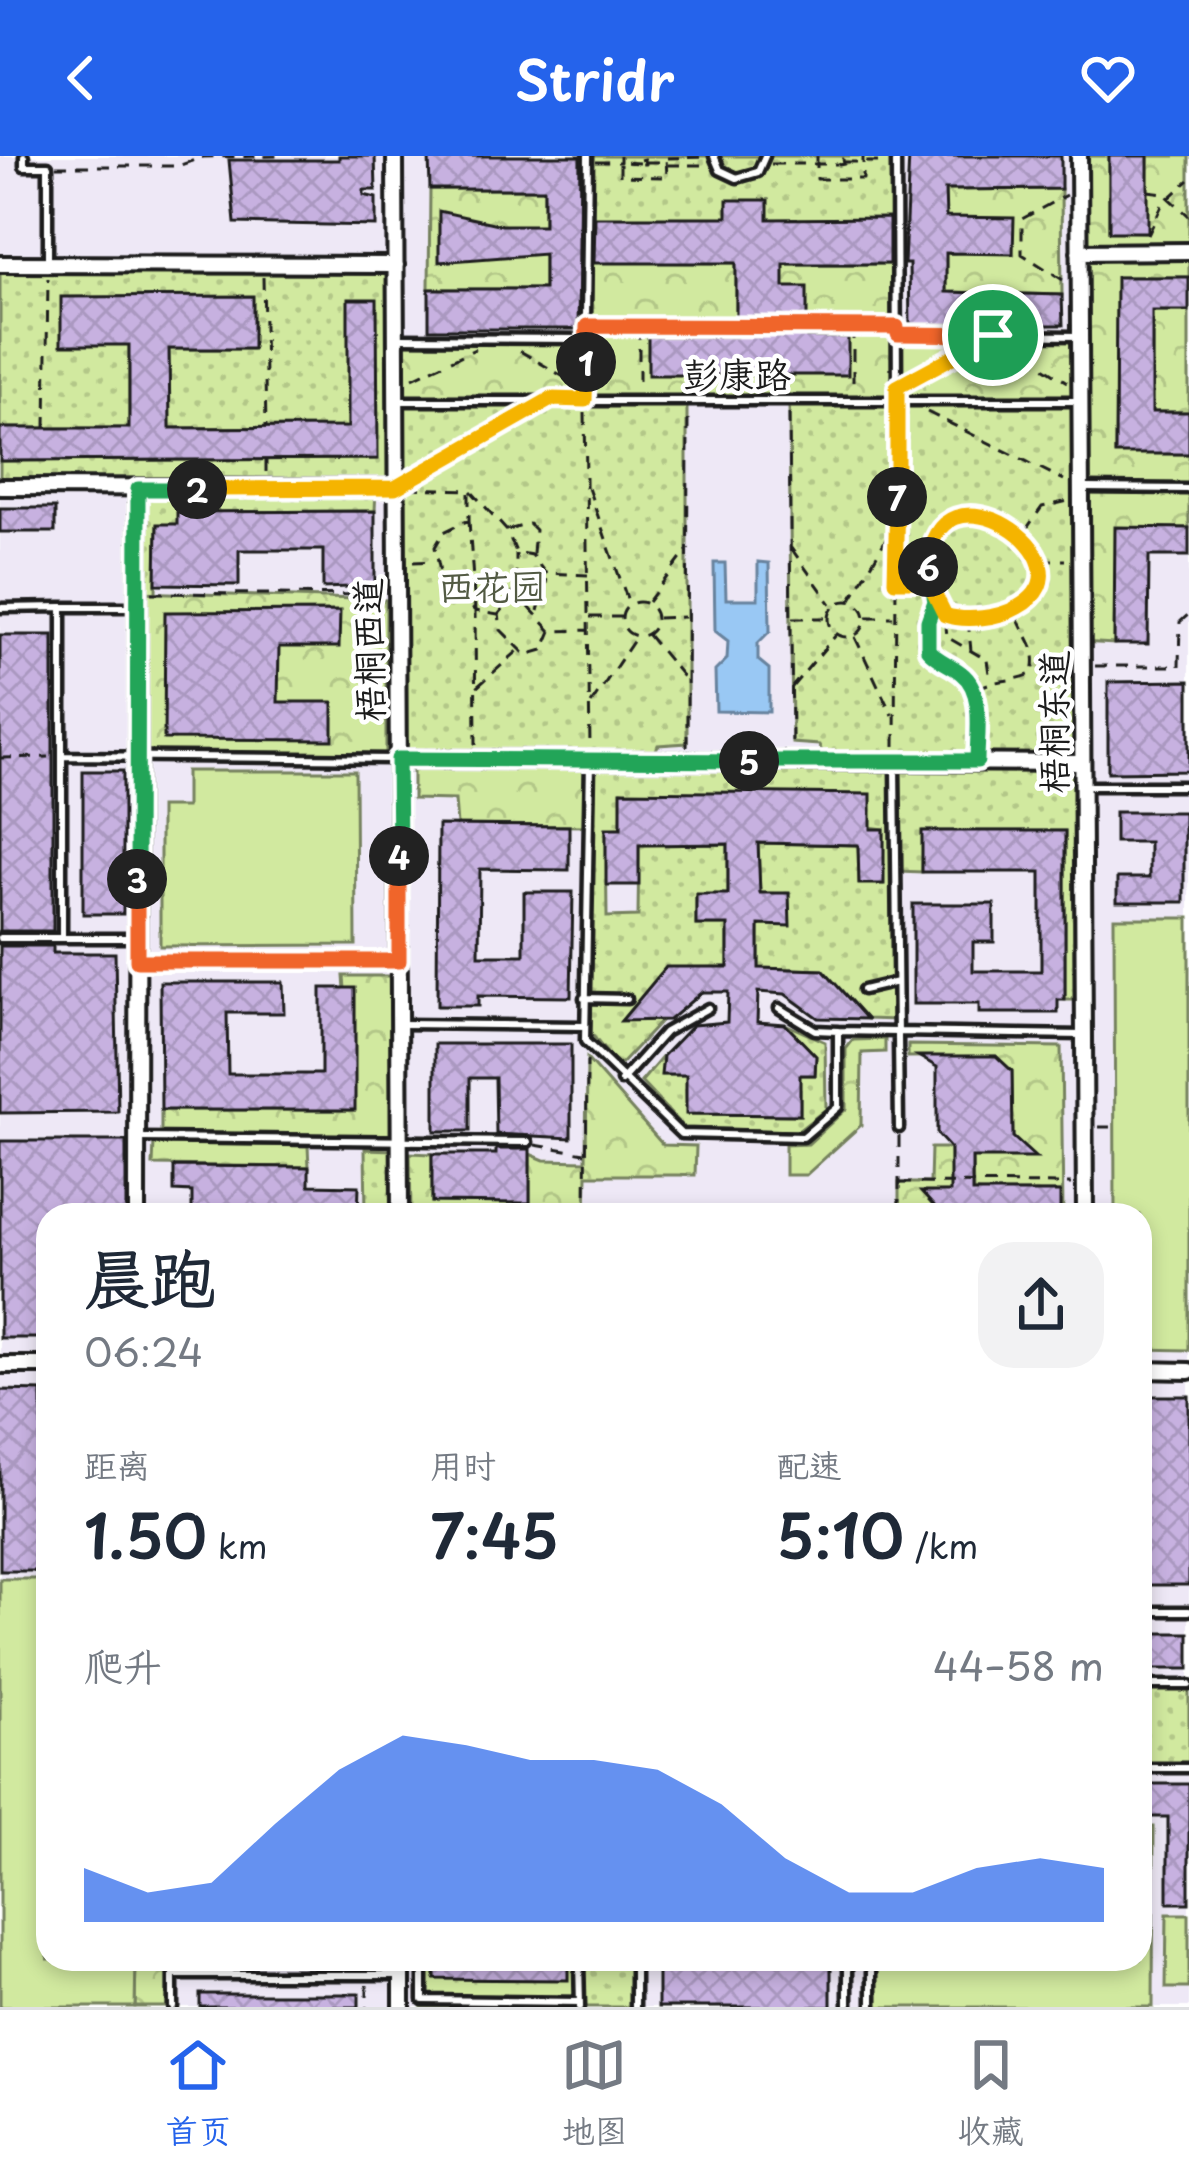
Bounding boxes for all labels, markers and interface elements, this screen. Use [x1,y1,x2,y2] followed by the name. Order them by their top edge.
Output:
[515,38,674,119] text: Stridr
[48,45,114,111] icon: back
[1075,45,1141,111] icon: heart
[942,284,1044,386] pin
[960,302,1026,368] icon: arrive
[556,332,616,392] pin: 1
[578,337,594,387] text: 1
[683,346,791,400] street label: 彭康路
[167,459,227,519] pin: 2
[185,464,209,514] text: 2
[867,467,927,527] pin: 7
[888,472,906,522] text: 7
[898,537,958,597] pin: 6
[916,542,940,592] text: 6
[438,558,546,612] park label: 西花园
[339,578,395,722] street label: 梧桐西道
[1025,650,1079,794] street label: 梧桐东道
[719,731,779,791] pin: 5
[738,736,760,786] text: 5
[369,826,429,886] pin: 4
[388,831,410,881] text: 4
[107,849,167,909] pin: 3
[126,854,148,904] text: 3
[84,1226,216,1325] text: 晨跑
[978,1242,1104,1368] button: share
[84,1321,203,1380] text: 06:24
[84,1439,150,1489] text: 距离
[430,1439,496,1489] text: 用时
[776,1439,842,1489] text: 配速
[84,1489,207,1579] text: 1.50
[430,1489,559,1579] text: 7:45
[776,1489,904,1579] text: 5:10
[207,1520,267,1570] text: km
[904,1520,978,1570] text: /km
[84,1635,162,1694] text: 爬升
[933,1635,1104,1694] text: 44–58 m
[165,2032,231,2154] tab: 首页
[561,2032,627,2154] tab: 地图
[958,2032,1024,2154] tab: 收藏

